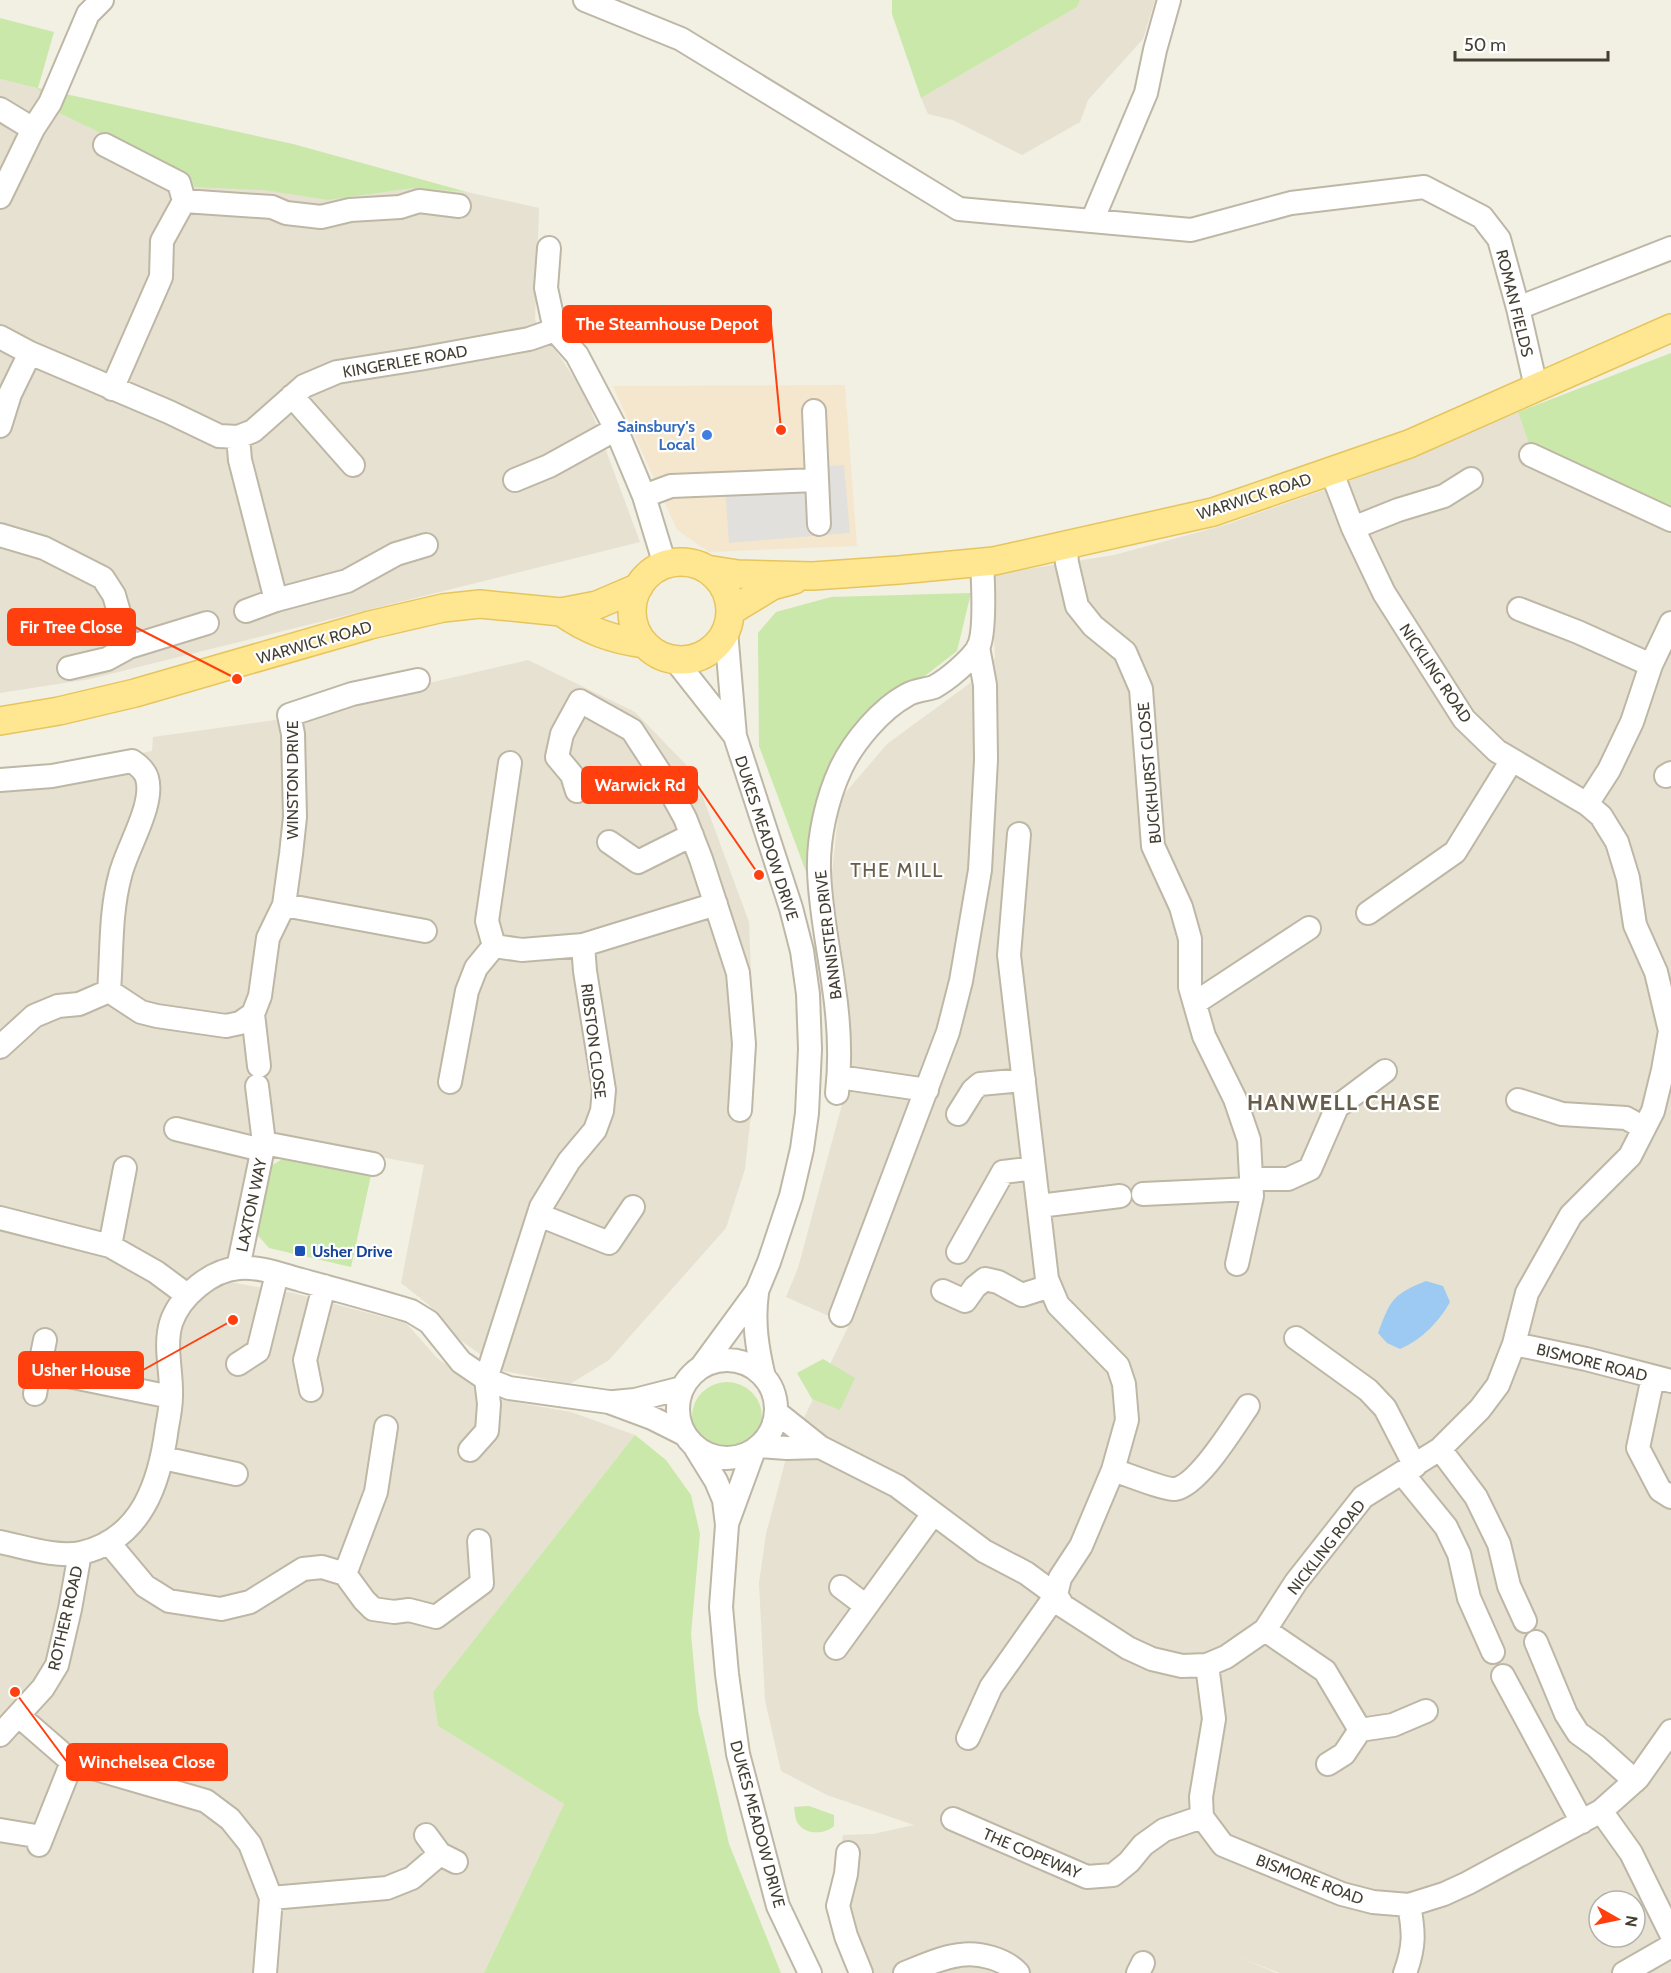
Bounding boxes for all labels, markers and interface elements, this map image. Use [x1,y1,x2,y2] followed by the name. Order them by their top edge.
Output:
[1455,24,1608,62] scale bar
[1464,34,1506,56] text: 50 m
[1492,248,1537,359] street label: ROMAN FIELDS
[563,306,771,342] callout: The Steamhouse Depot
[575,313,759,335] text: The Steamhouse Depot
[341,341,469,382] street label: KINGERLEE ROAD
[617,417,695,454] place label: Sainsbury's Local
[700,428,714,442] marker: Sainsbury's Local
[1195,469,1314,524] street label: WARWICK ROAD
[8,609,135,645] callout: Fir Tree Close
[19,616,123,638] text: Fir Tree Close
[254,617,374,668] street label: WARWICK ROAD
[1395,620,1476,726] street label: NICKLING ROAD
[1134,701,1165,845] street label: BUCKHURST CLOSE
[283,720,302,840] street label: WINSTON DRIVE
[731,753,802,923] street label: DUKES MEADOW DRIVE
[582,767,697,803] callout: Warwick Rd
[594,774,686,796] text: Warwick Rd
[850,858,944,882] district label: THE MILL
[811,869,846,1001] street label: BANNISTER DRIVE
[577,982,610,1100] street label: RIBSTON CLOSE
[1247,1089,1441,1116] district label: HANWELL CHASE
[232,1156,271,1254] street label: LAXTON WAY
[312,1242,393,1261] place label: Usher Drive
[293,1244,307,1258] marker: Usher Drive
[1534,1340,1649,1385] street label: BISMORE ROAD
[19,1352,143,1388] callout: Usher House
[31,1359,131,1381] text: Usher House
[1283,1496,1369,1599] street label: NICKLING ROAD
[44,1564,87,1672] street label: ROTHER ROAD
[726,1738,789,1910] street label: DUKES MEADOW DRIVE
[67,1744,227,1780] callout: Winchelsea Close
[79,1751,215,1773] text: Winchelsea Close
[980,1824,1085,1883] street label: THE COPEWAY
[1253,1850,1366,1909] street label: BISMORE ROAD
[1587,1889,1647,1949] north arrow
[1621,1914,1642,1928] text: N

